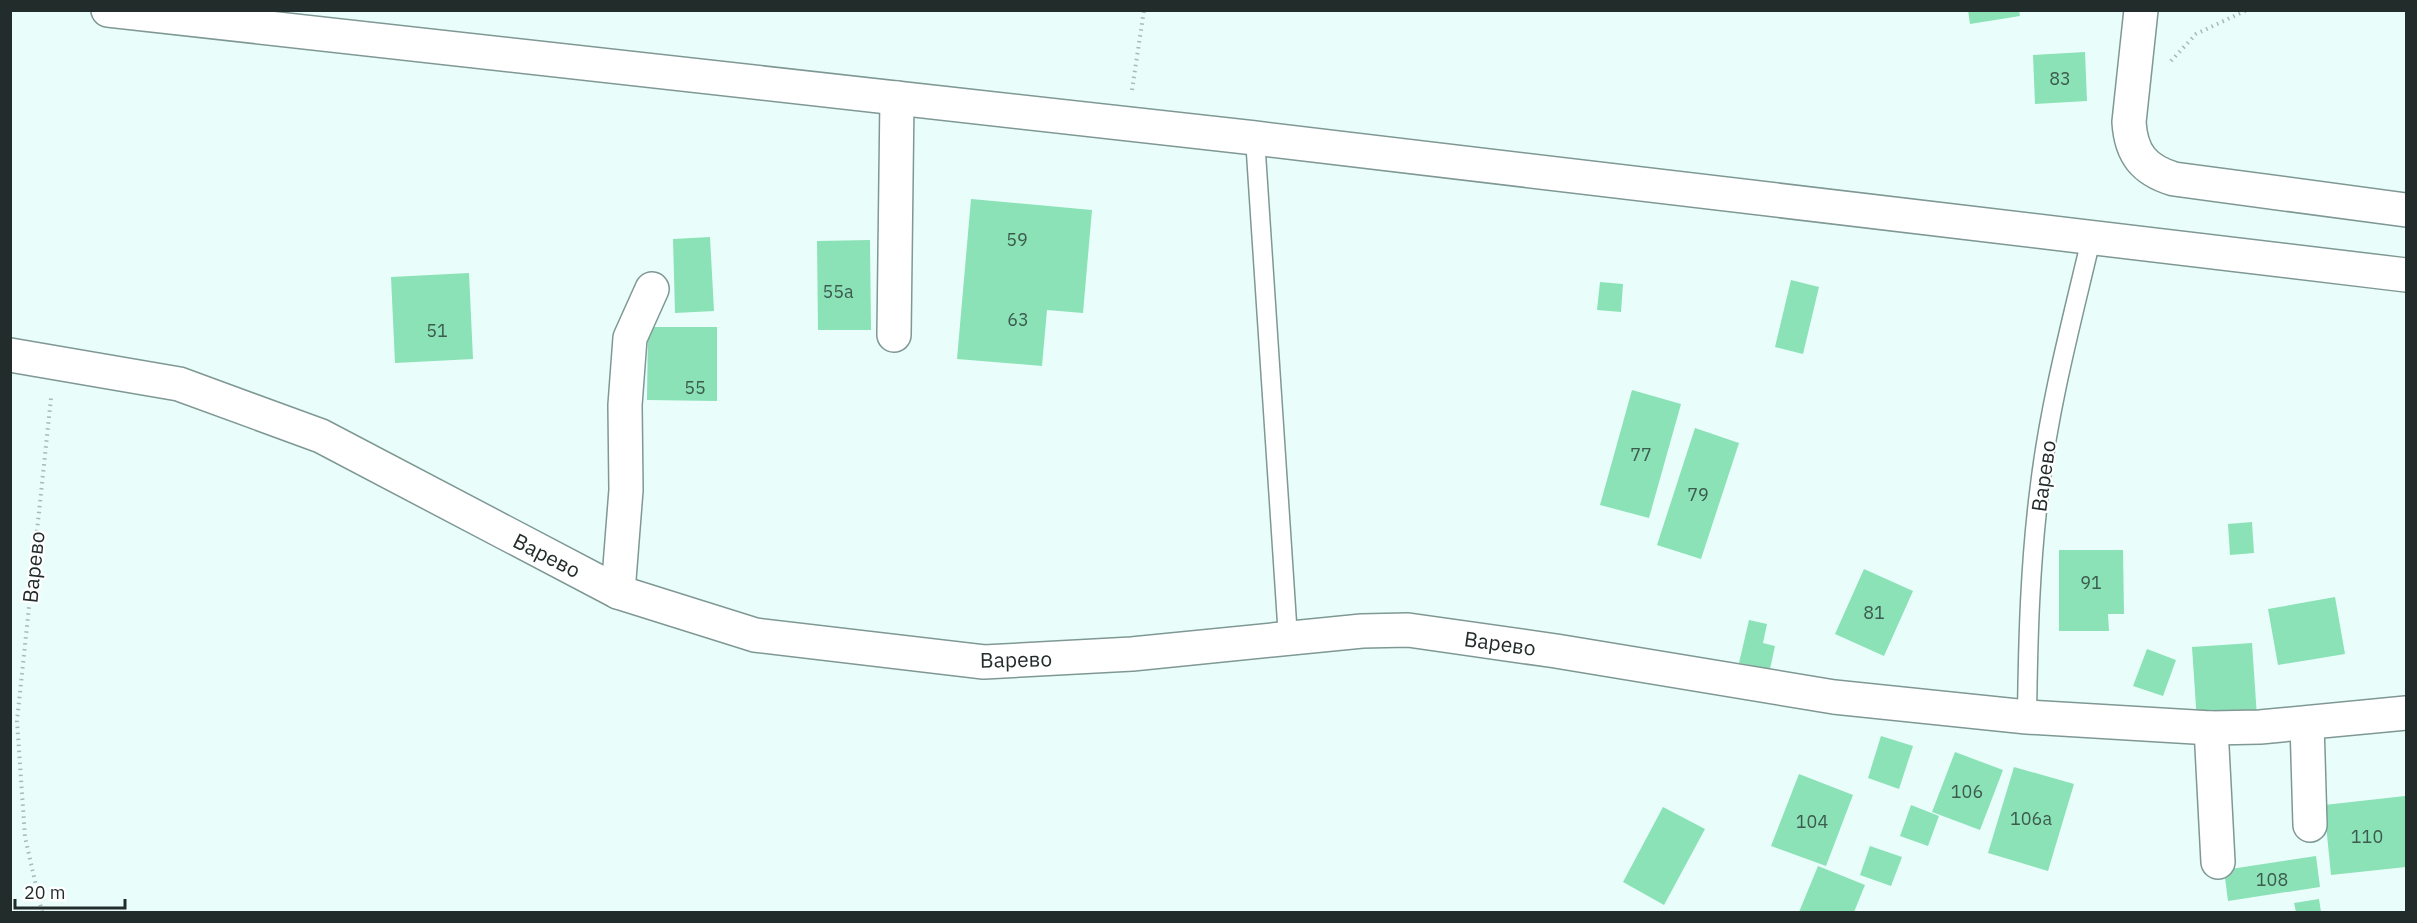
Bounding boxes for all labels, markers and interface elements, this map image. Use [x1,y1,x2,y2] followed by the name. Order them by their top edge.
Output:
[2049,67,2071,90] house number: 83
[1006,228,1028,251] house number: 59
[822,280,854,303] house number: 55a
[1007,308,1029,331] house number: 63
[426,319,448,342] house number: 51
[684,376,706,399] house number: 55
[2024,438,2062,514] street label: Варево
[1630,443,1652,466] house number: 77
[1687,483,1709,506] house number: 79
[509,526,585,584] street label: Варево
[15,530,51,604] street label: Варево
[2080,571,2102,594] house number: 91
[1863,601,1885,624] house number: 81
[1462,624,1538,662] street label: Варево
[980,644,1052,674] street label: Варево
[1951,780,1983,803] house number: 106
[2010,807,2052,830] house number: 106a
[1796,810,1828,833] house number: 104
[2351,825,2383,848] house number: 110
[2256,868,2288,891] house number: 108
[15,872,124,910] scale bar
[24,881,66,904] text: 20 m

